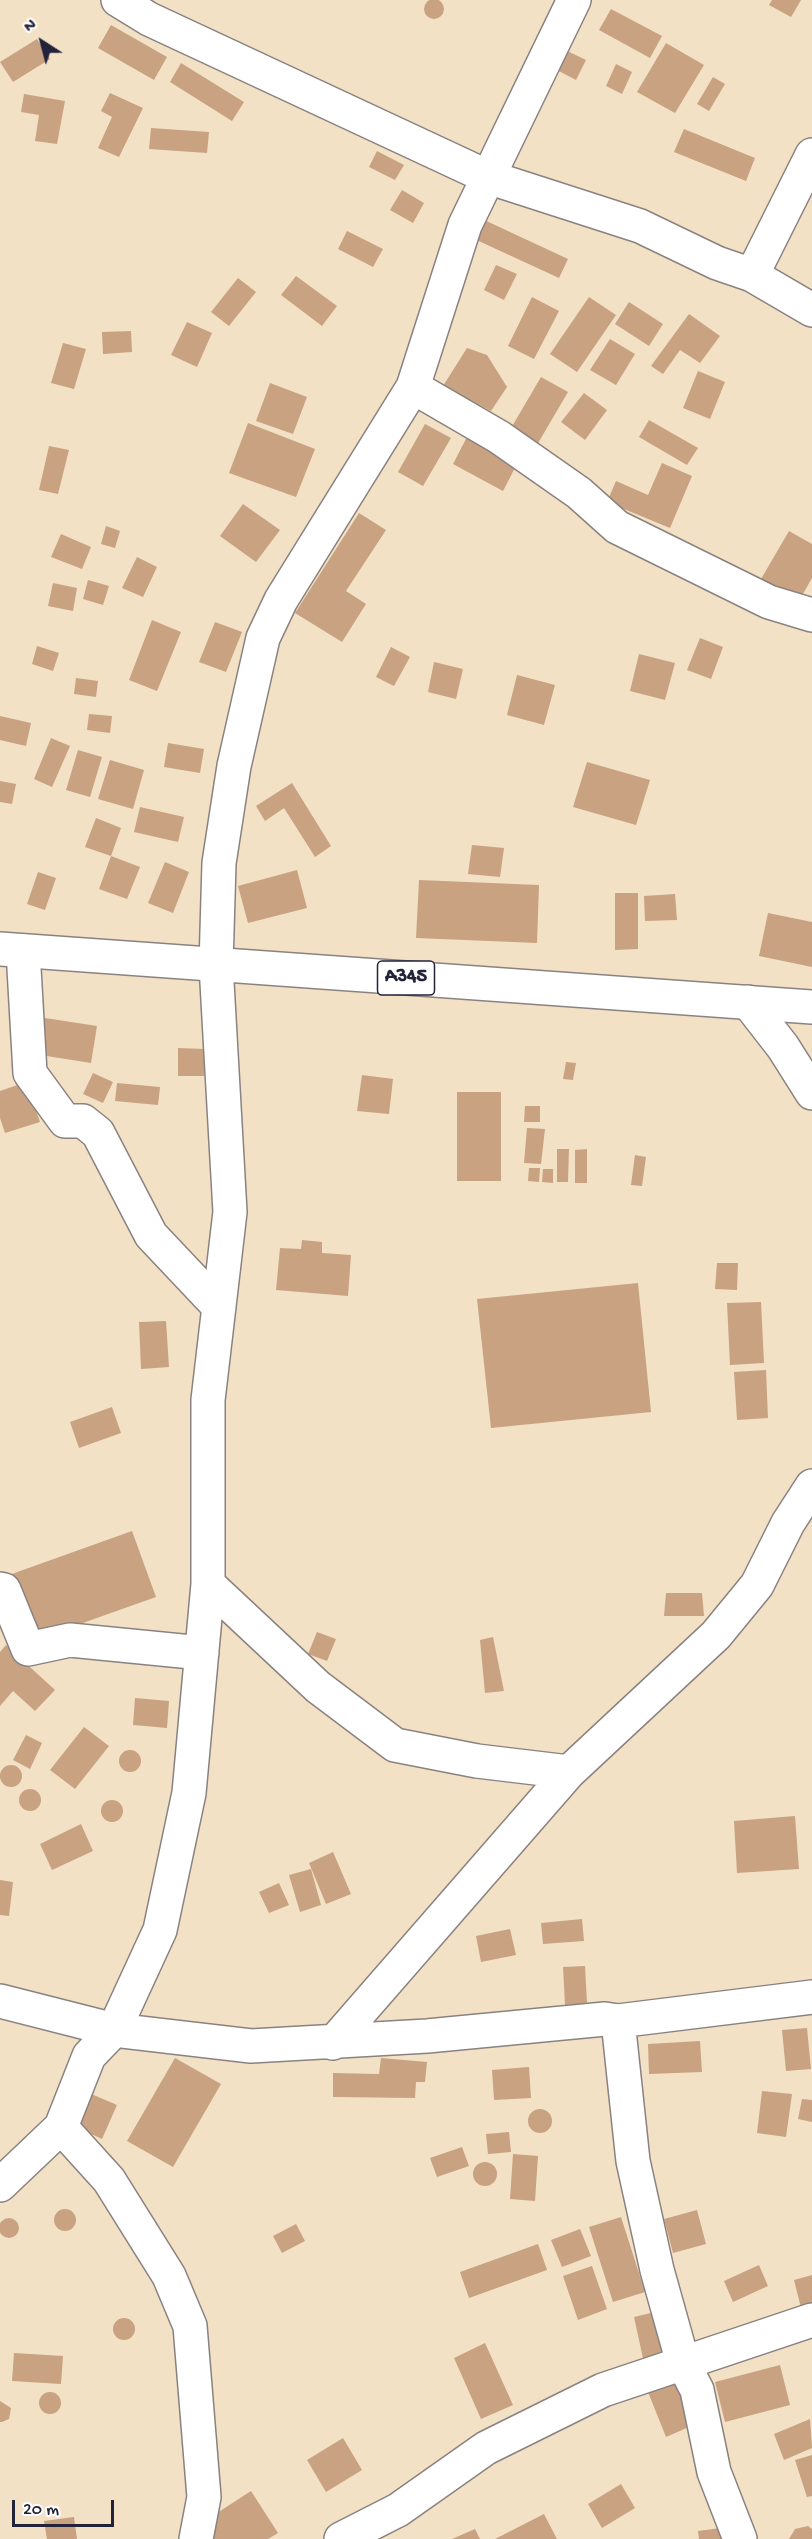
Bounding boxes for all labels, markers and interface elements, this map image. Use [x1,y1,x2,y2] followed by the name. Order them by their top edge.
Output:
[12,12,72,72] north arrow
[21,16,41,38] text: N
[378,961,434,995] road number: A345
[15,2488,117,2526] scale bar
[23,2500,59,2521] text: 20 m

